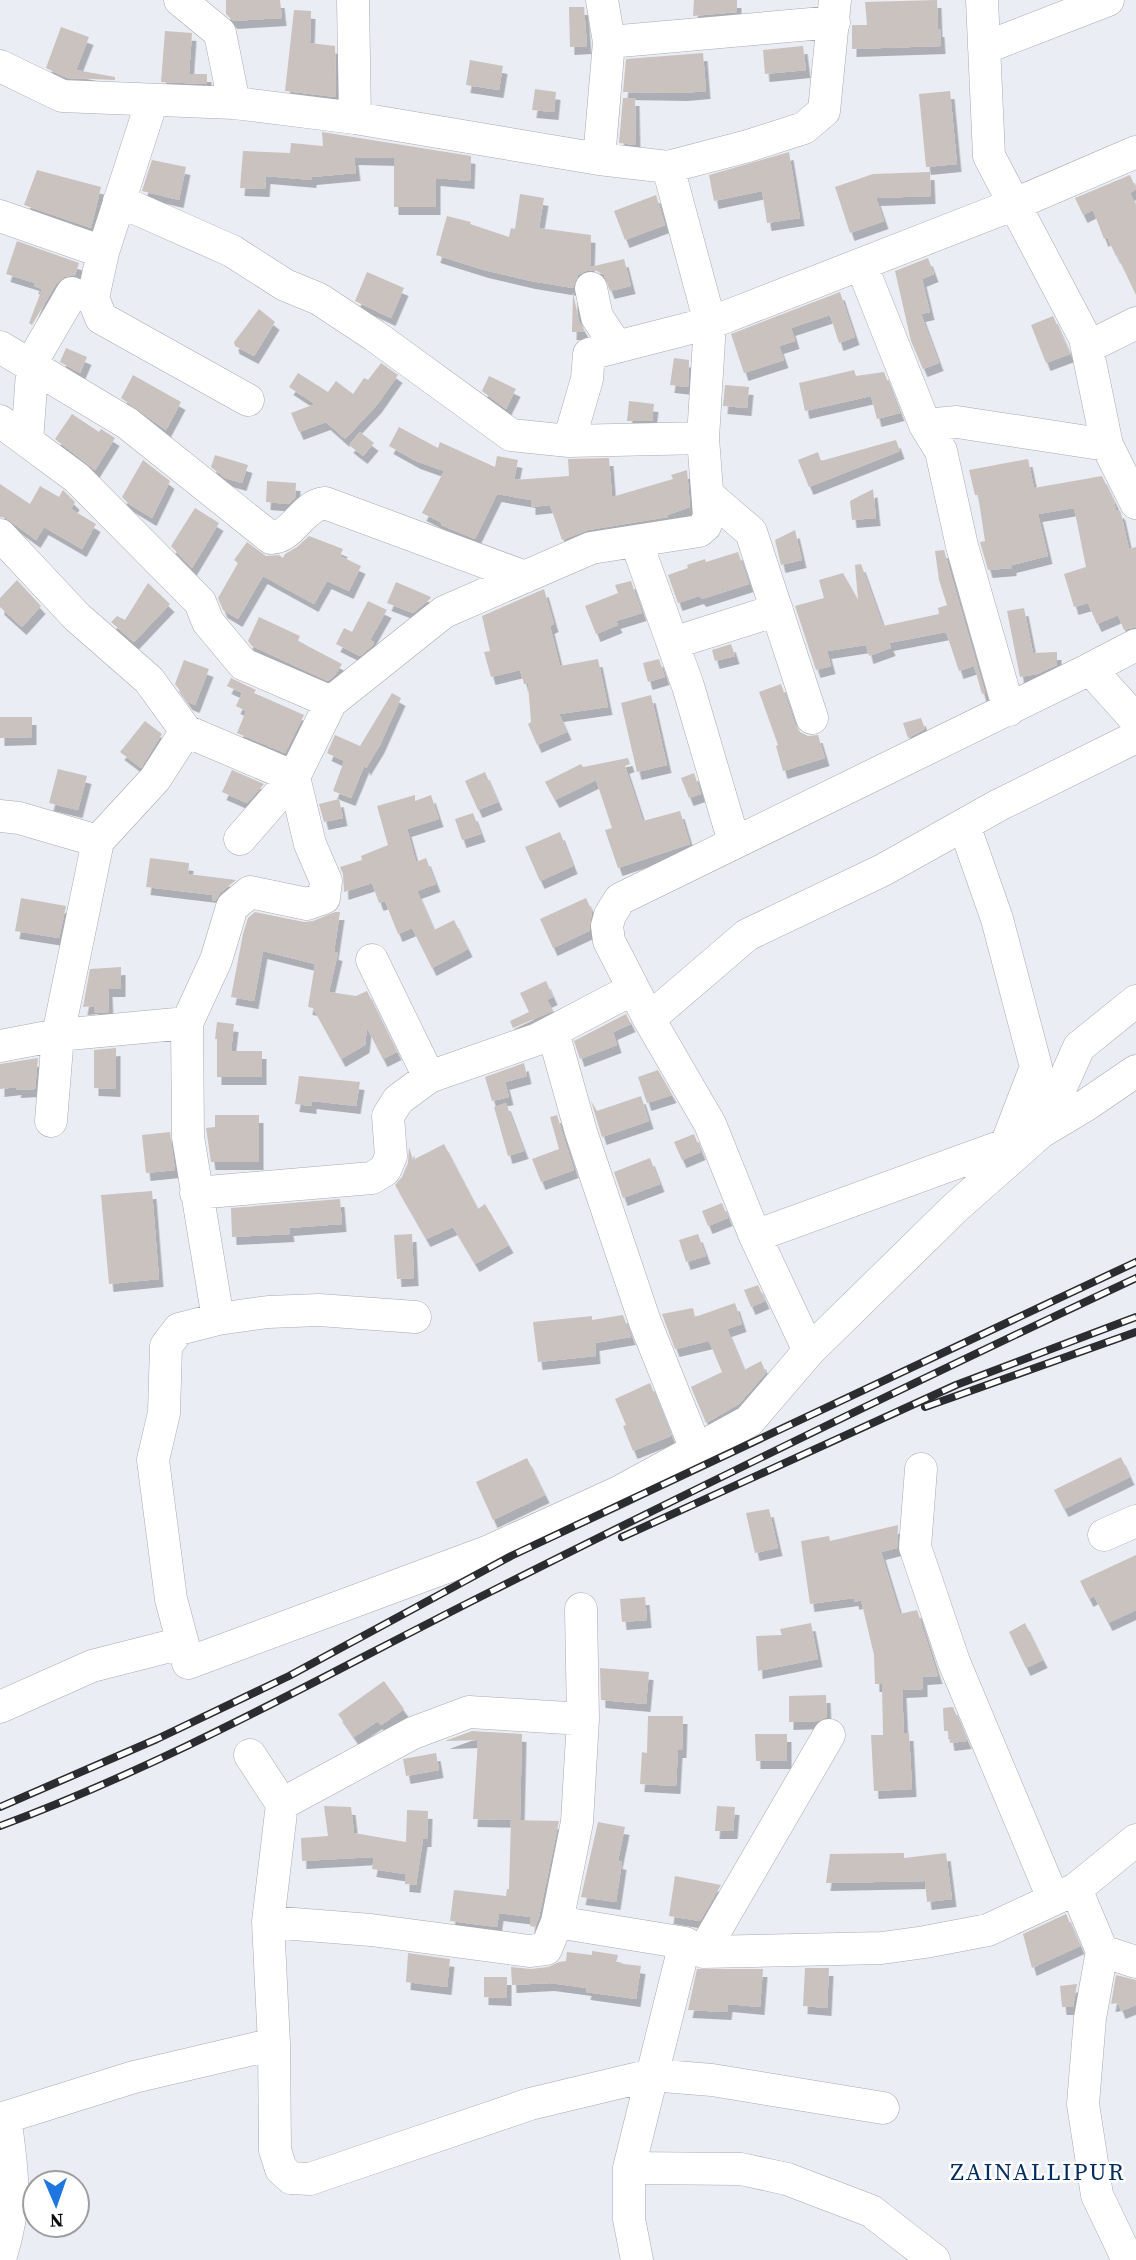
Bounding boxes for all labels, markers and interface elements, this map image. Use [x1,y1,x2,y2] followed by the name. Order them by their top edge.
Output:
[950,2155,1126,2188] district label: ZAINALLIPUR
[21,2169,91,2239] north arrow
[49,2208,64,2234] text: N

